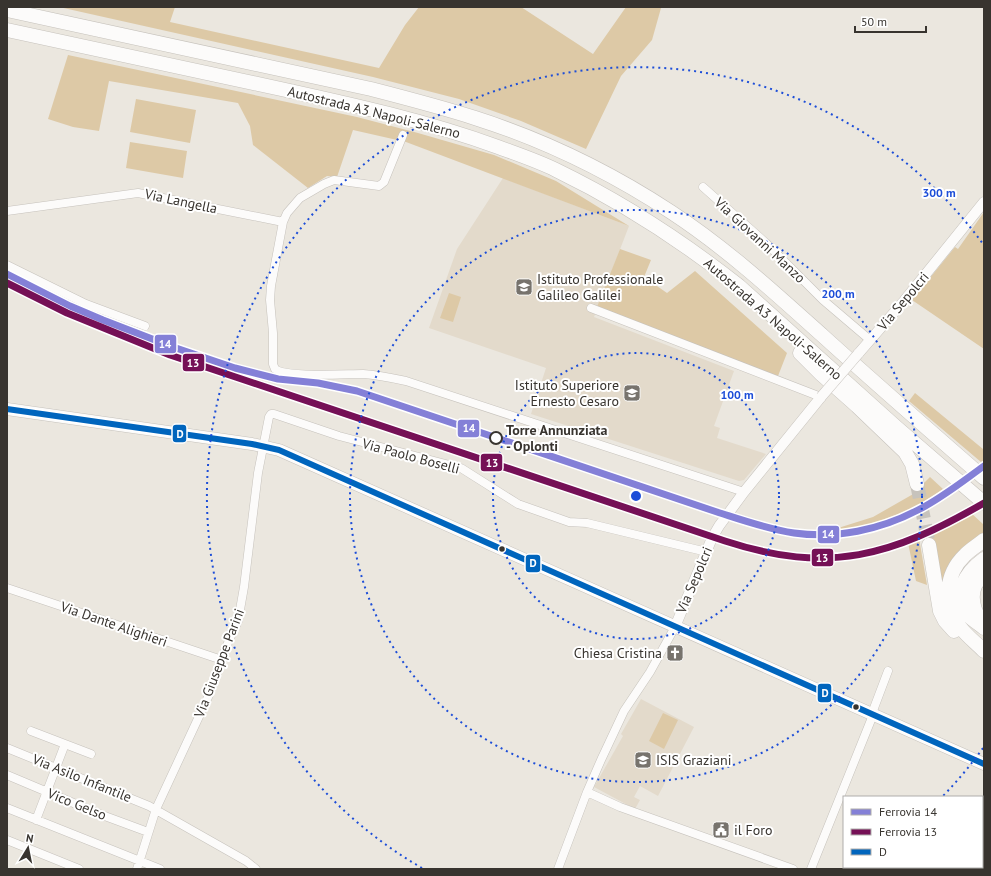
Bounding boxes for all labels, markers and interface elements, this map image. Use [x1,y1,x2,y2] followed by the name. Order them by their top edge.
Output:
[855,8,926,34] scale bar
[861,14,887,29] text: 50 m
[286,82,462,142] street label: Autostrada A3 Napoli-Salerno
[142,184,219,217] street label: Via Langella
[922,185,956,200] text: 300 m
[710,193,809,287] street label: Via Giovanni Manzo
[700,254,846,384] street label: Autostrada A3 Napoli-Salerno
[873,268,933,335] street label: Via Sepolcri
[537,270,663,304] place label: Istituto Professionale Galileo Galilei
[514,277,534,297] school or university icon: Istituto Professionale Galileo Galilei
[821,286,855,301] text: 200 m
[154,334,177,354] line badge: 14
[159,337,172,351] text: 14
[182,353,205,372] line badge: 13
[187,356,199,370] text: 13
[515,376,619,410] place label: Istituto Superiore Ernesto Cesaro
[622,383,642,403] school or university icon: Istituto Superiore Ernesto Cesaro
[720,387,754,402] text: 100 m
[457,419,480,438] line badge: 14
[463,421,476,435] text: 14
[506,421,607,455] place label: Torre Annunziata - Oplonti
[172,424,187,443] line badge: D
[176,427,184,441] text: D
[489,431,503,445] marker: Torre Annunziata - Oplonti
[359,434,462,478] street label: Via Paolo Boselli
[480,453,503,472] line badge: 13
[486,456,498,470] text: 13
[629,489,643,503] centre of rings
[817,525,840,544] line badge: 14
[822,527,835,541] text: 14
[497,544,507,554] unlabelled marker
[671,544,716,617] street label: Via Sepolcri
[811,548,834,567] line badge: 13
[816,551,828,565] text: 13
[525,554,541,573] line badge: D
[529,556,537,570] text: D
[57,597,170,651] street label: Via Dante Alighieri
[190,606,248,721] street label: Via Giuseppe Parini
[665,643,685,663] church icon: Chiesa Cristina
[574,644,662,662] place label: Chiesa Cristina
[817,683,832,703] line badge: D
[821,686,829,700] text: D
[851,702,861,712] unlabelled marker
[29,749,134,806] street label: Via Asilo Infantile
[633,750,653,770] school or university icon: ISIS Graziani
[656,751,731,769] place label: ISIS Graziani
[44,784,109,824] street label: Vico Gelso
[843,796,983,868] legend
[879,804,937,819] text: Ferrovia 14
[711,820,731,840] public building icon: il Foro
[734,821,773,839] place label: il Foro
[879,824,937,839] text: Ferrovia 13
[8,828,48,868] north arrow
[25,831,35,846] text: N
[879,844,887,859] text: D

